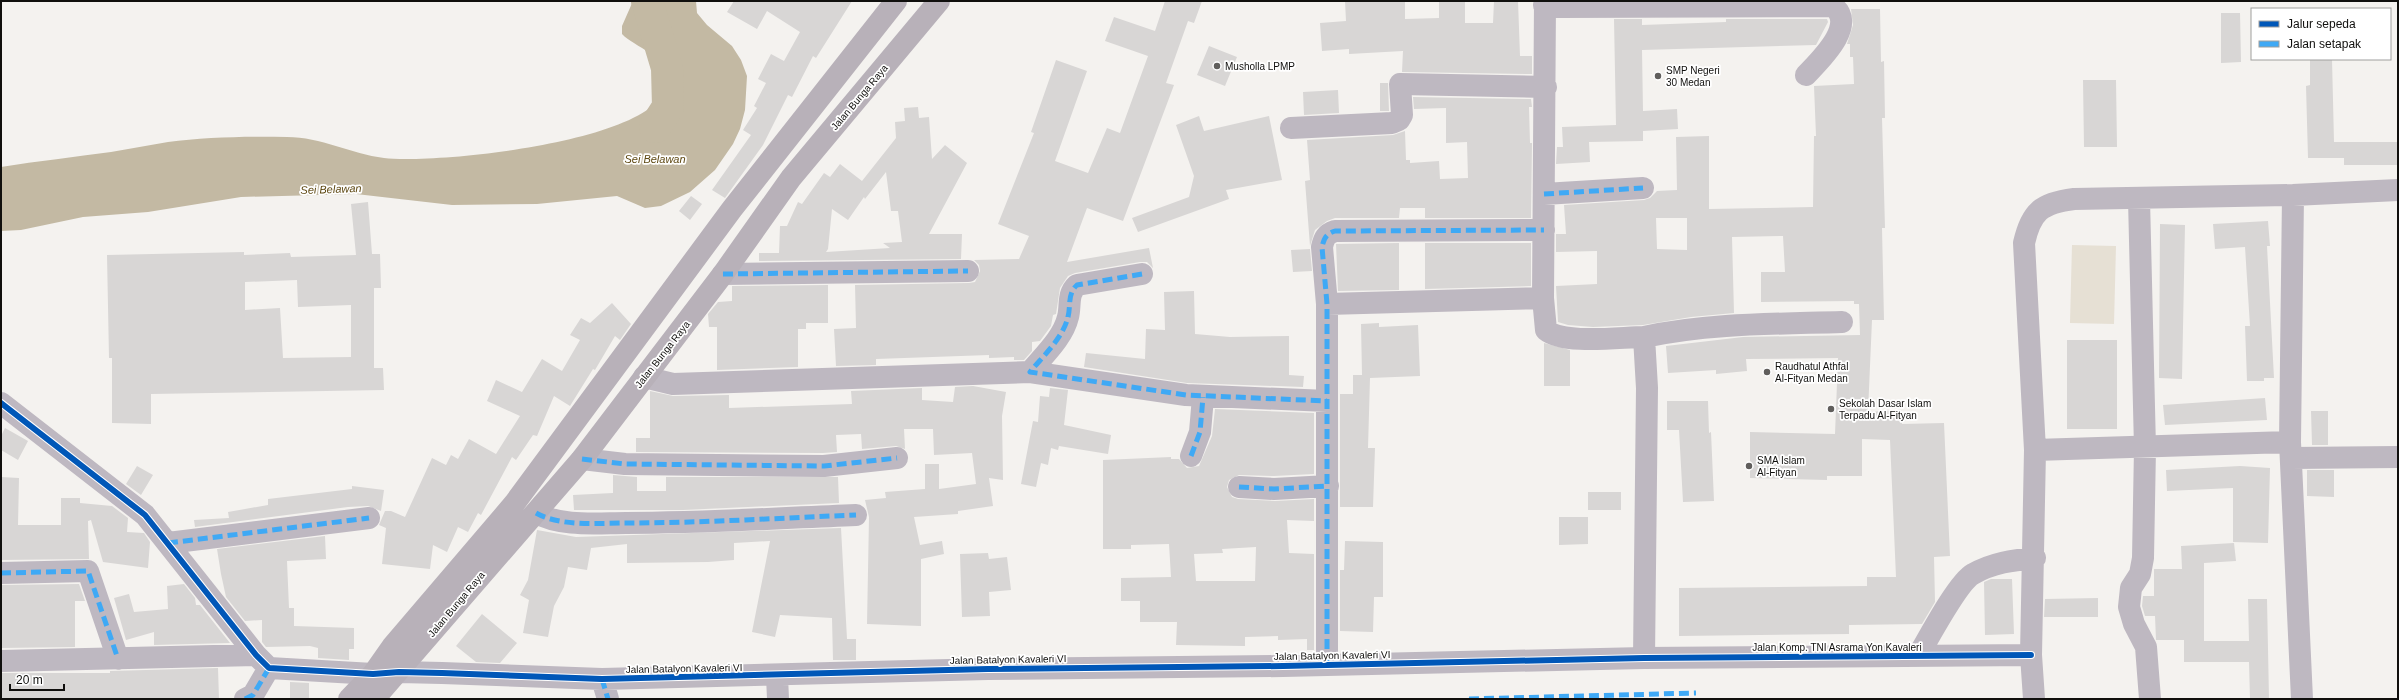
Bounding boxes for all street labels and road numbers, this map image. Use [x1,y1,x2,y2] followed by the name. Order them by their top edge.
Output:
[829,62,890,132] street label: Jalan Bunga Raya
[633,318,692,390] street label: Jalan Bunga Raya
[426,569,487,639] street label: Jalan Bunga Raya
[1752,642,1922,653] street label: Jalan Komp. TNI Asrama Yon Kavaleri
[1274,649,1390,662] street label: Jalan Batalyon Kavaleri VI
[950,653,1066,666] street label: Jalan Batalyon Kavaleri VI
[626,662,742,675] street label: Jalan Batalyon Kavaleri VI

